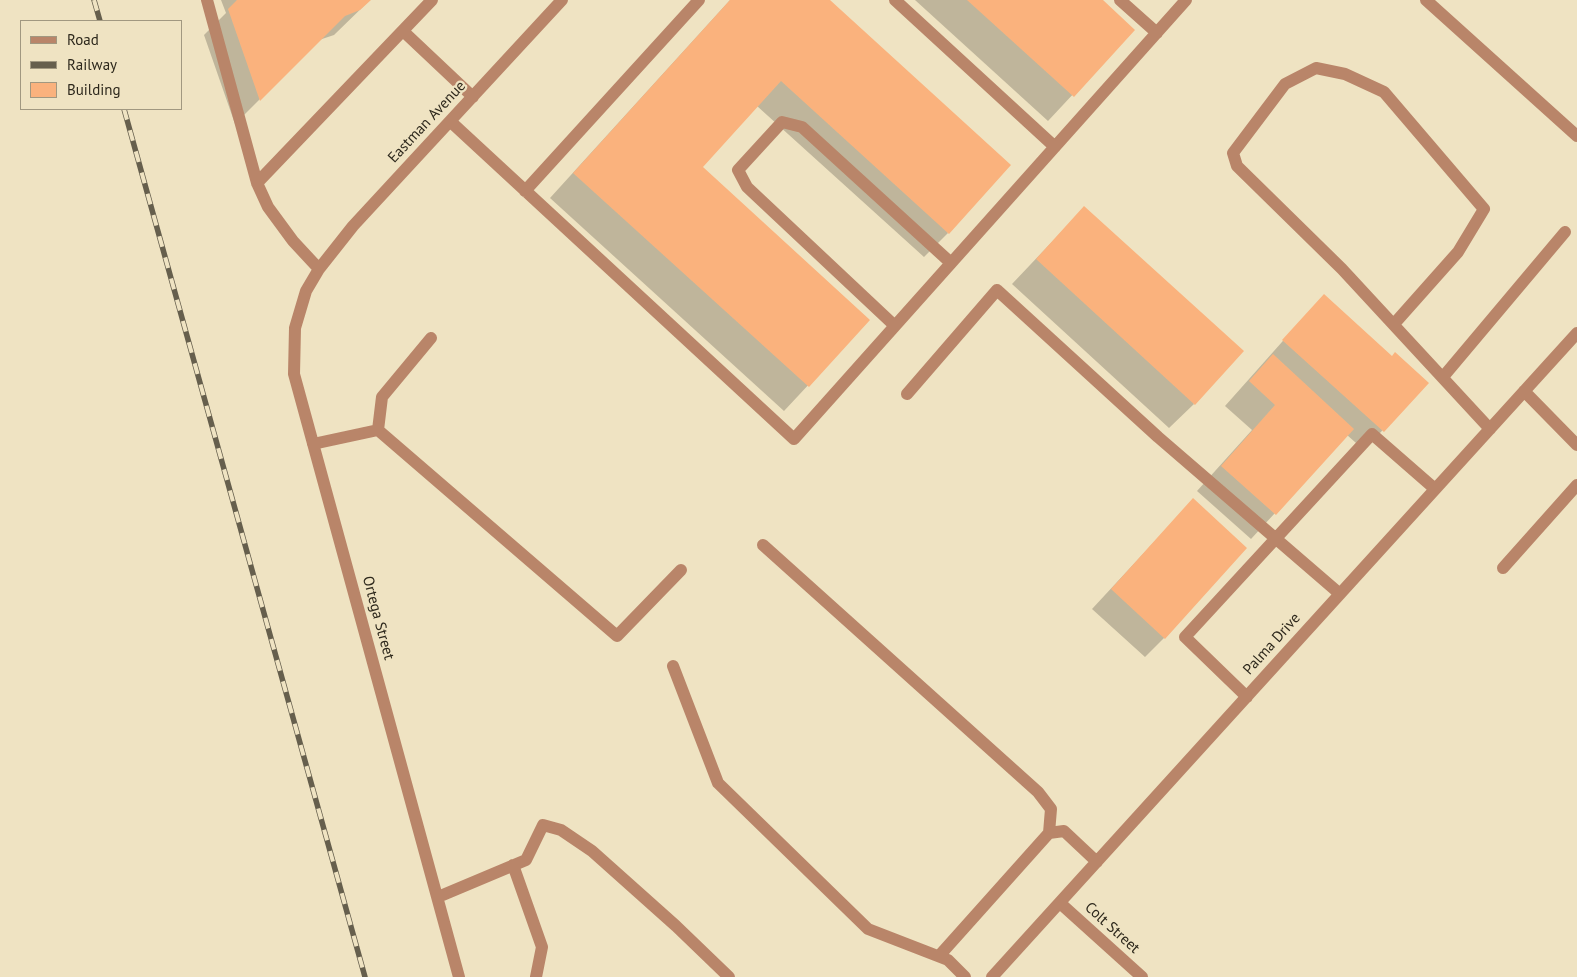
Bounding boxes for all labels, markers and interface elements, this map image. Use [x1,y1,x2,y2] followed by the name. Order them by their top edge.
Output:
[20,20,182,110] legend
[67,30,99,49] text: Road
[67,55,117,74] text: Railway
[384,77,470,167] street label: Eastman Avenue
[67,80,121,99] text: Building
[358,574,398,662] street label: Ortega Street
[1240,609,1304,679] street label: Palma Drive
[1081,899,1143,957] street label: Colt Street

